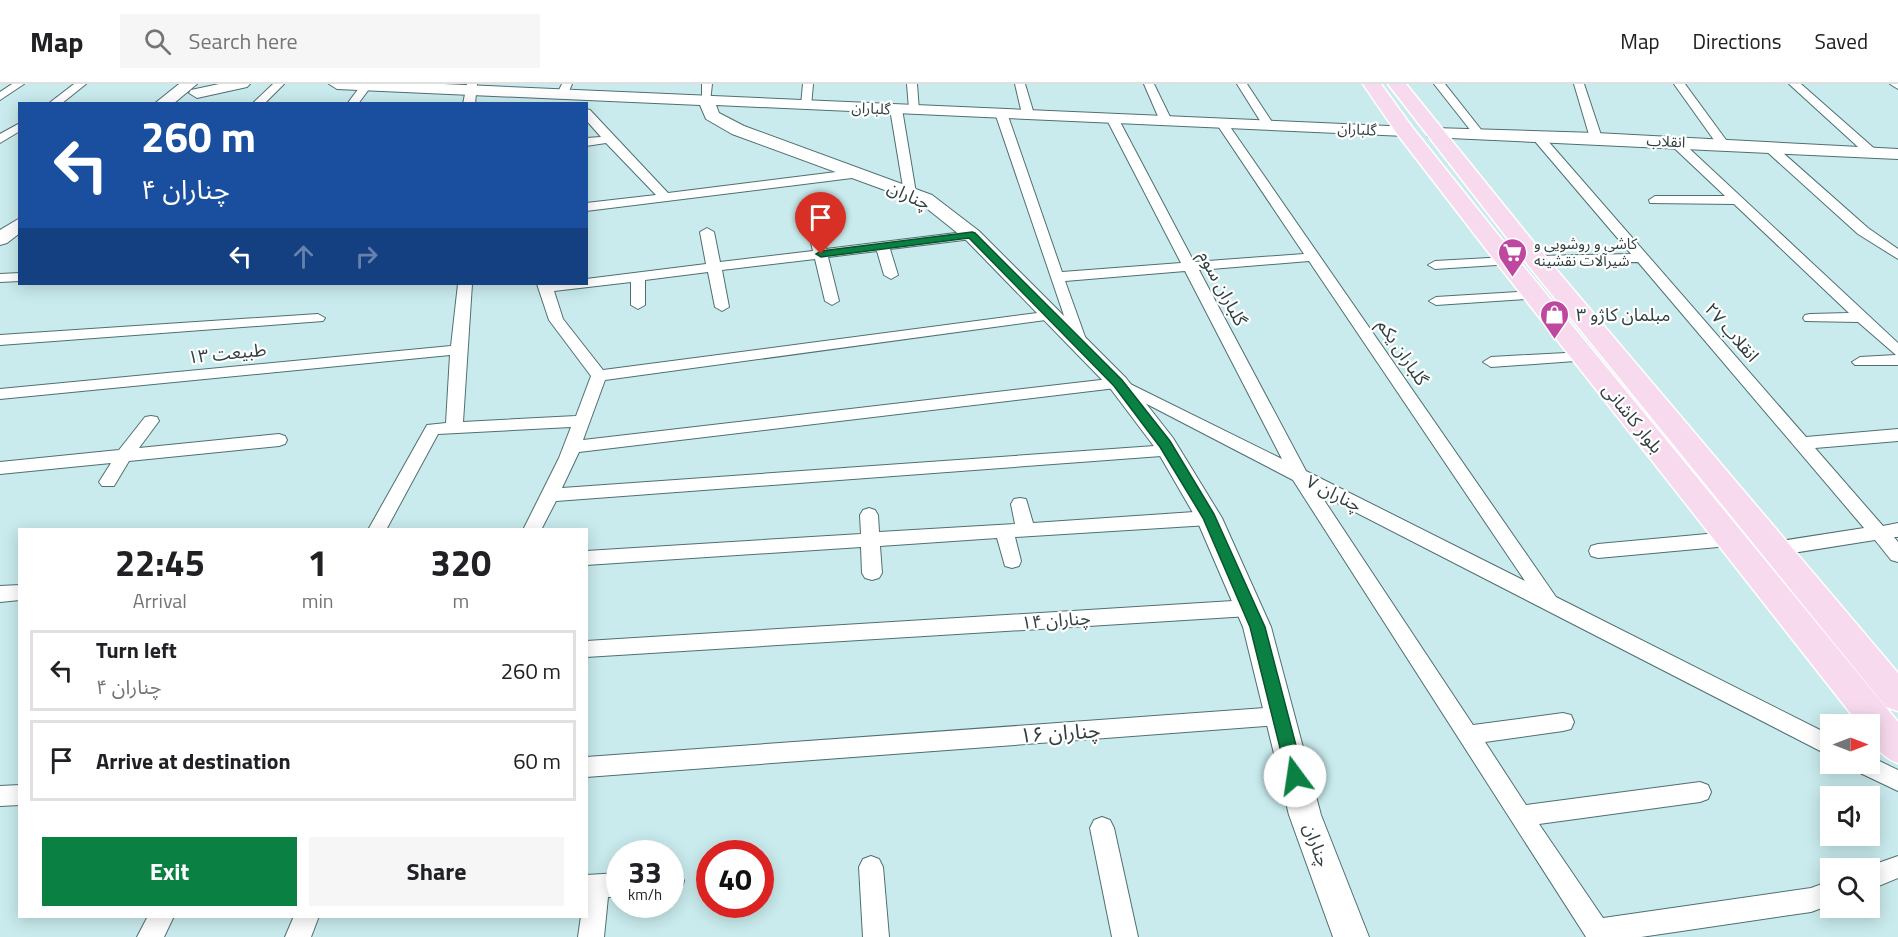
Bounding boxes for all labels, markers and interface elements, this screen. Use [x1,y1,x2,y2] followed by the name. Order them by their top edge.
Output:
[120,14,540,68] search box
[30,20,84,63] text: Map
[189,24,298,58] text: Search here
[141,25,174,58] icon: search
[1620,25,1660,57] text: Map
[1693,25,1782,57] text: Directions
[1815,25,1868,57] text: Saved
[851,95,892,121] street label: گلباران
[141,104,256,168] text: 260 m
[1337,116,1378,142] street label: گلباران
[42,126,120,204] icon: left
[1646,128,1686,154] street label: انقلاب
[141,168,230,209] text: ۴ چناران
[883,173,935,217] street label: چناران
[795,192,846,254] pin
[804,201,837,234] icon: arrive
[1534,232,1638,272] place label: کاشی و روشویی و شیرآلات نقشینه
[1497,236,1529,278] supermarket icon: کاشی و روشویی و شیرآلات نقشینه
[224,240,257,273] icon: left
[287,240,320,273] icon: ahead
[350,240,383,273] icon: right
[1191,245,1255,332] street label: گلباران سوم
[1698,296,1766,368] street label: انقلاب ۲۷
[1539,298,1571,340] shop icon: مبلمان کاژو ۳
[1576,301,1671,328] place label: مبلمان کاژو ۳
[1371,313,1436,391] street label: گلباران یکم
[186,335,268,371] street label: طبیعت ۱۳
[1596,377,1670,459] street label: بلوار کاشانی
[1302,468,1366,518] street label: چناران ۷
[115,535,205,590] text: 22:45
[308,535,328,590] text: 1
[431,535,491,590] text: 320
[133,585,187,616] text: Arrival
[302,585,334,616] text: min
[452,585,469,616] text: m
[1020,604,1092,636] street label: چناران ۱۴
[96,633,177,667] text: Turn left
[45,654,78,687] icon: left
[501,654,561,688] text: 260 m
[96,671,162,702] text: ۴ چناران
[1019,713,1101,751] street label: چناران ۱۶
[1820,714,1880,774] north arrow
[1820,714,1880,918] map controls
[45,744,78,777] icon: arrive
[96,744,291,778] text: Arrive at destination
[513,744,561,778] text: 60 m
[1263,744,1327,808] position arrow
[1820,786,1880,846] button: sound
[1297,819,1337,871] street label: چناران
[42,837,297,906] button: Exit
[309,837,564,906] button: Share
[696,840,774,918] speed limit sign: 40
[628,849,662,895] text: 33
[1820,858,1880,918] button: search
[628,883,662,906] text: km/h

